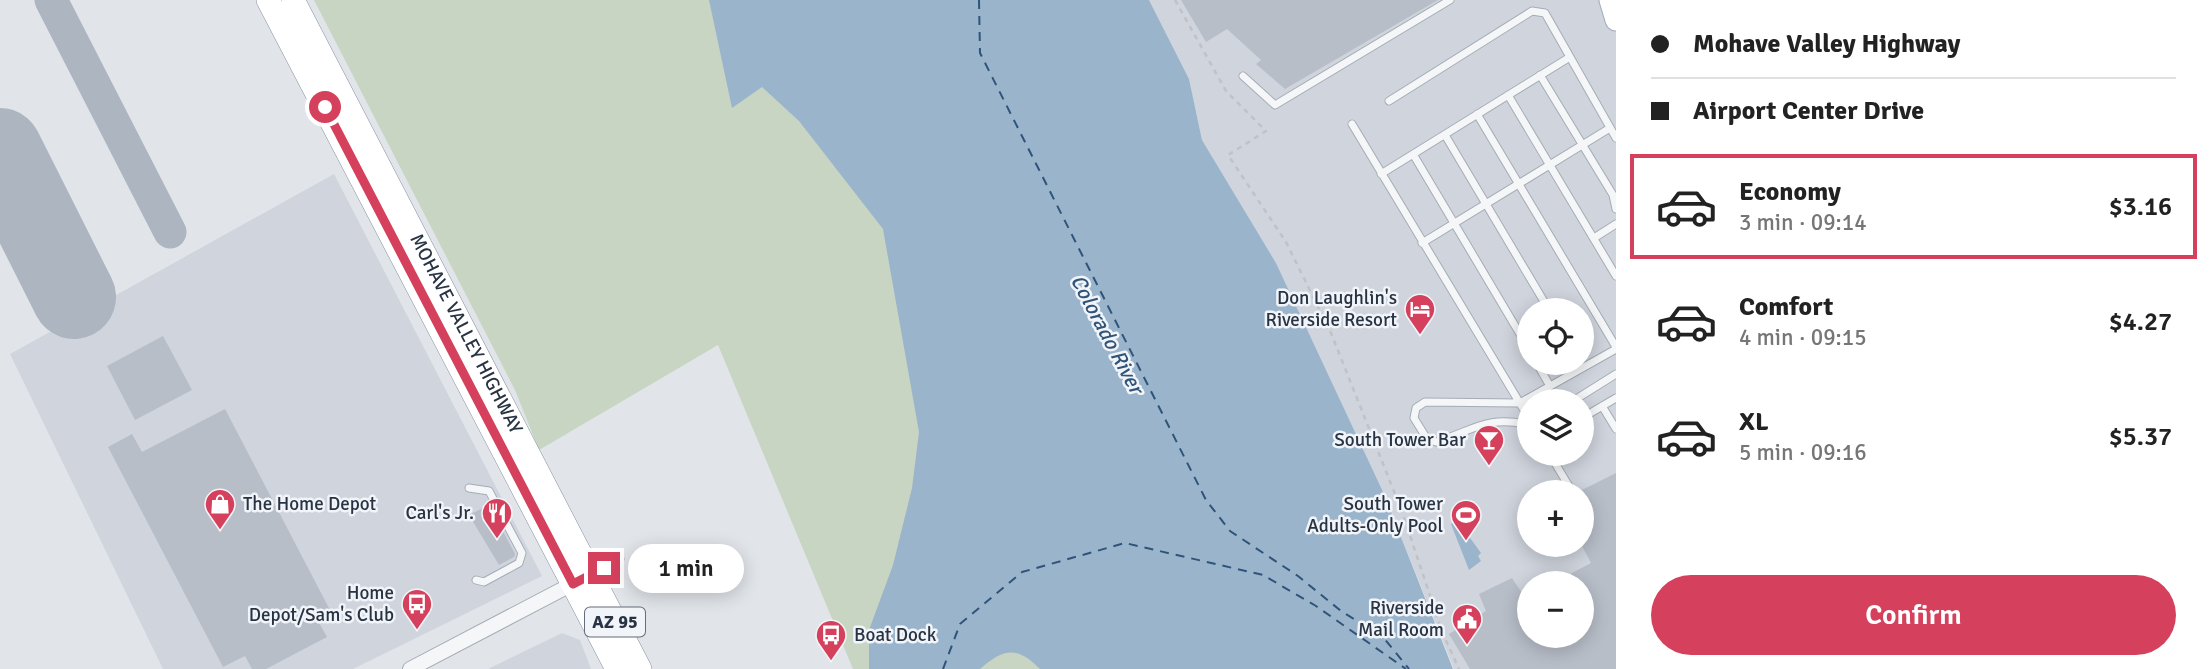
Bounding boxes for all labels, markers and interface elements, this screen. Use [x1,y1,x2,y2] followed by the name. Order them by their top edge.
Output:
[1693,28,1960,60] text: Mohave Valley Highway
[309,91,341,123] route start
[1693,95,1924,127] text: Airport Center Drive
[1655,175,1718,238] icon: car
[1739,176,1841,208] text: Economy
[2109,191,2172,223] text: $3.16
[1739,208,1867,237] text: 3 min · 09:14
[404,230,528,438] street label: MOHAVE VALLEY HIGHWAY
[1065,270,1151,401] water label: Colorado River
[1266,286,1397,332] place label: Don Laughlin's Riverside Resort
[1655,290,1718,353] icon: car
[1739,291,1833,323] text: Comfort
[1403,292,1437,336] hotel icon: Don Laughlin's Riverside Resort
[1517,298,1594,648] map controls
[1517,298,1594,375] button: locate
[2109,306,2172,338] text: $4.27
[1739,323,1867,352] text: 4 min · 09:15
[1517,389,1594,466] button: layers
[1655,405,1718,468] icon: car
[1739,406,1769,438] text: XL
[2109,421,2172,453] text: $5.37
[1472,423,1506,467] bar icon: South Tower Bar
[1334,428,1466,452] place label: South Tower Bar
[1739,438,1867,467] text: 5 min · 09:16
[1517,480,1594,557] button: +
[203,487,237,531] shop icon: The Home Depot
[243,492,377,516] place label: The Home Depot
[1307,492,1443,538] place label: South Tower Adults-Only Pool
[480,496,514,540] restaurant icon: Carl's Jr.
[1449,498,1483,542] sports icon: South Tower Adults-Only Pool
[405,501,474,525] place label: Carl's Jr.
[628,544,744,592] callout: 1 min
[588,552,620,584] route end
[658,554,714,583] text: 1 min
[1517,571,1594,648] button: −
[1651,575,2176,655] button: Confirm
[249,581,394,627] place label: Home Depot/Sam's Club
[400,587,434,631] bus stop icon: Home Depot/Sam's Club
[1358,596,1444,642] place label: Riverside Mail Room
[1450,602,1484,646] public building icon: Riverside Mail Room
[585,608,645,636] road number: AZ 95
[814,618,848,662] bus stop icon: Boat Dock
[854,623,937,647] place label: Boat Dock

